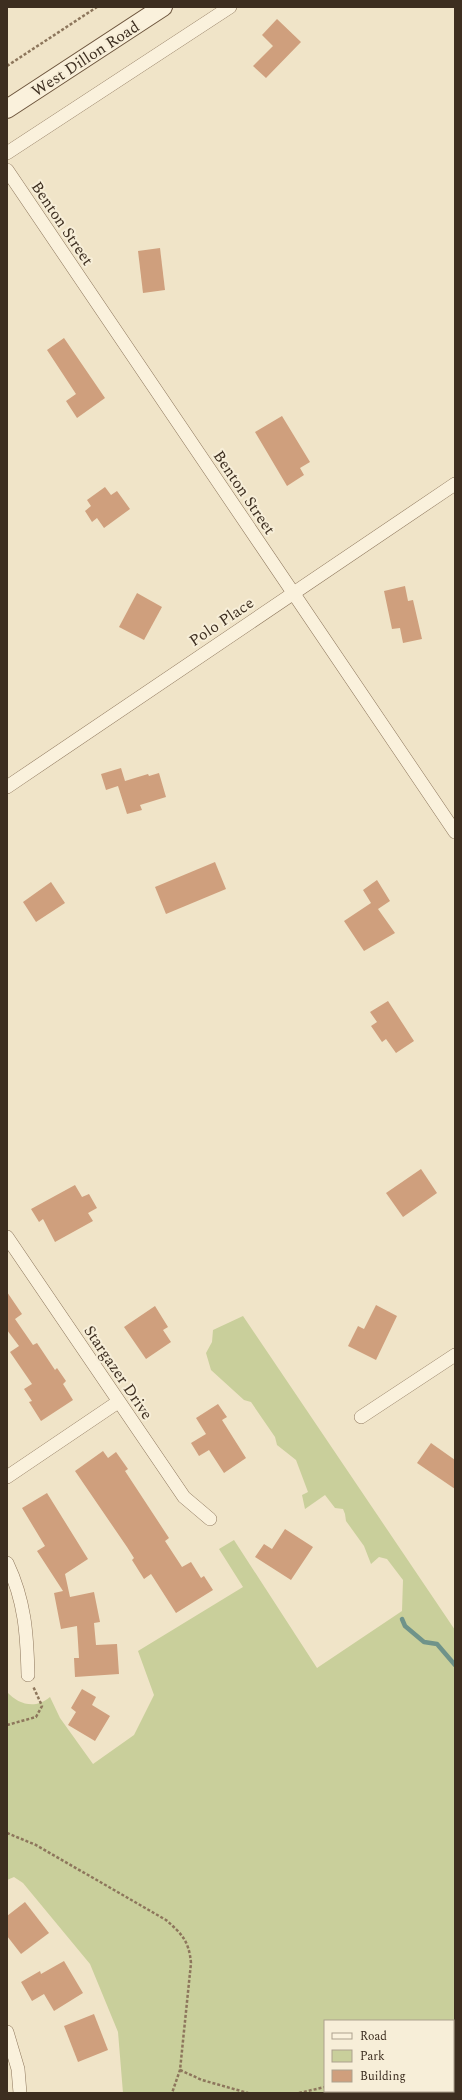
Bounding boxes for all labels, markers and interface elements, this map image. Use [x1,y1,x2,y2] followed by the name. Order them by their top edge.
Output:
[27,15,144,103] street label: West Dillon Road
[25,176,100,271] street label: Benton Street
[207,445,282,540] street label: Benton Street
[184,591,259,652] street label: Polo Place
[78,1320,159,1425] street label: Stargazer Drive
[324,2020,454,2092] legend
[360,2027,387,2046] text: Road
[360,2047,385,2066] text: Park
[360,2067,406,2086] text: Building

